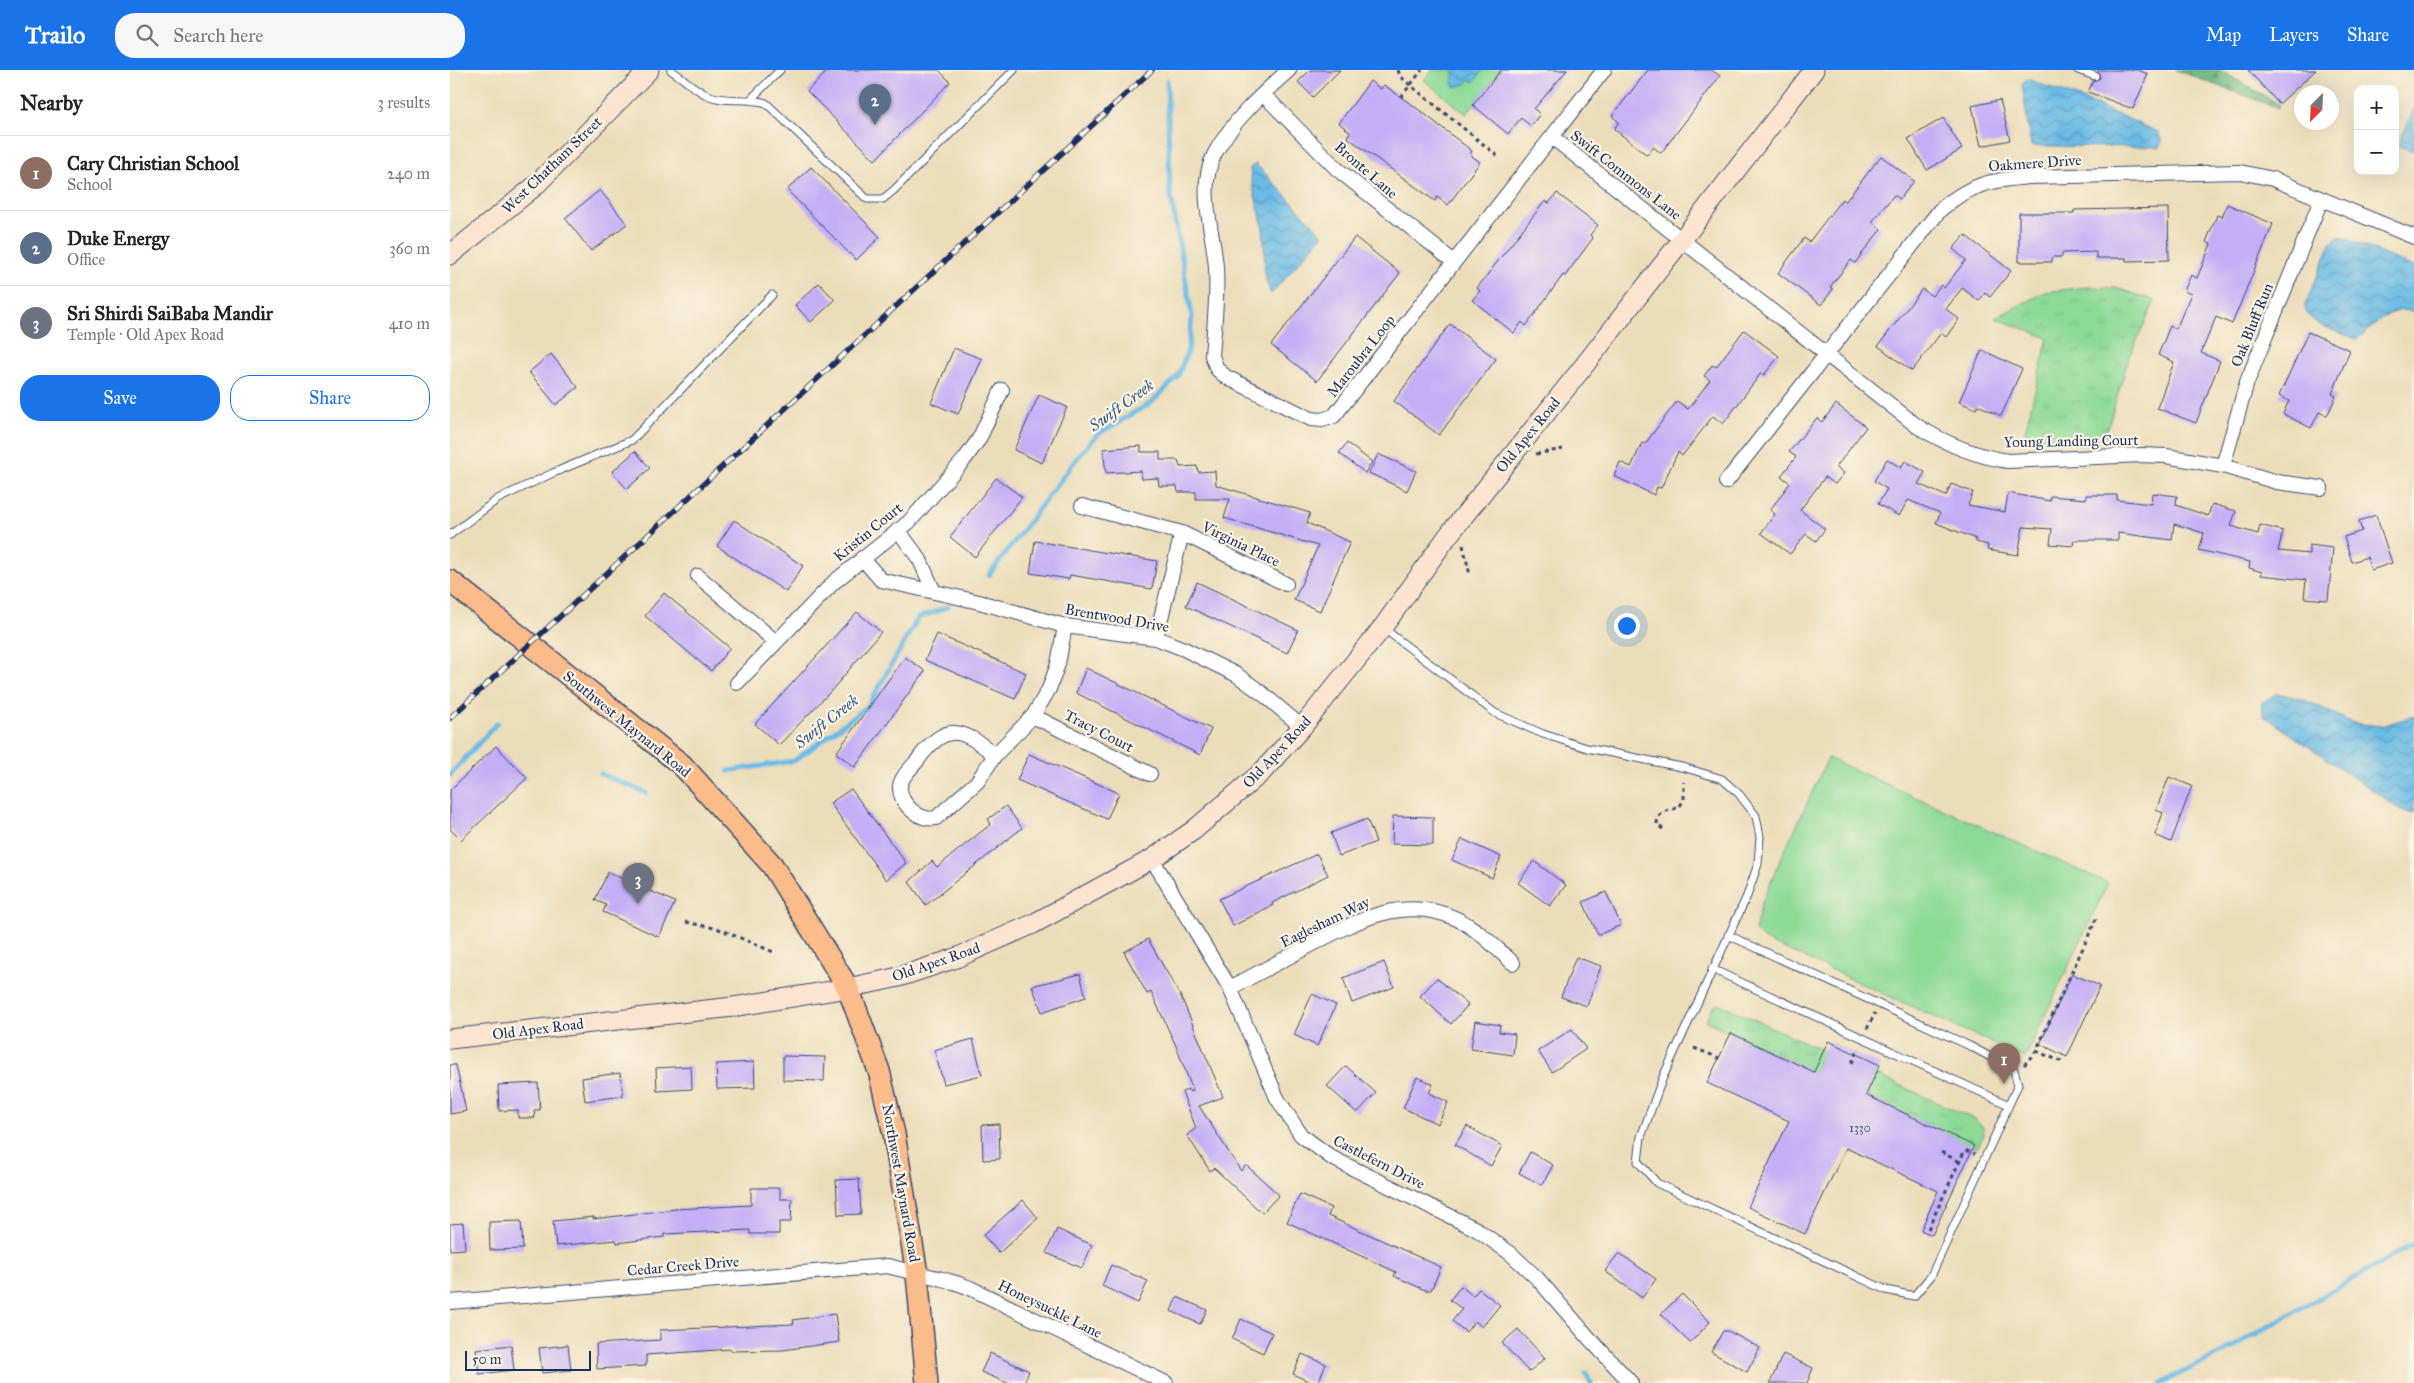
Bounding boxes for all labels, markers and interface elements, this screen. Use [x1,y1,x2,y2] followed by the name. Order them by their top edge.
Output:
[115,13,465,58] search box
[25,20,85,50] text: Trailo
[133,21,161,49] icon: search
[173,24,263,47] text: Search here
[2206,24,2241,46] text: Map
[2269,24,2319,46] text: Layers
[2347,24,2389,46] text: Share
[859,84,891,125] pin: 2
[2294,85,2339,130] north arrow
[2354,85,2399,175] map controls
[2354,85,2399,130] button: +
[20,90,83,116] text: Nearby
[377,93,430,112] text: 3 results
[498,112,606,217] street label: West Chatham Street
[1567,126,1685,224] street label: Swift Commons Lane
[2354,130,2399,175] button: −
[1331,138,1401,202] street label: Bronte Lane
[1988,151,2082,175] street label: Oakmere Drive
[67,152,239,175] text: Cary Christian School
[33,164,39,183] text: 1
[387,164,430,183] text: 240 m
[67,175,112,194] text: School
[67,227,169,250] text: Duke Energy
[32,239,40,258] text: 2
[389,239,430,258] text: 360 m
[67,250,105,269] text: Office
[2227,281,2277,369] street label: Oak Bluff Run
[67,302,273,325] text: Sri Shirdi SaiBaba Mandir
[1323,311,1399,401] street label: Maroubra Loop
[33,314,39,333] text: 3
[389,314,430,333] text: 410 m
[67,325,224,344] text: Temple · Old Apex Road
[20,375,220,421] button: Save
[230,375,430,421] button: Share
[1084,376,1157,436] water label: Swift Creek
[1492,393,1564,476] street label: Old Apex Road
[2003,431,2139,451] street label: Young Landing Court
[830,498,907,565] street label: Kristin Court
[1198,517,1283,571] street label: Virginia Place
[1063,600,1171,636] street label: Brentwood Drive
[1614,613,1640,639] your location
[560,667,695,781] street label: Southwest Maynard Road
[790,691,862,753] water label: Swift Creek
[1061,706,1137,756] street label: Tracy Court
[1239,712,1315,792] street label: Old Apex Road
[622,863,654,904] pin: 3
[1277,892,1373,951] street label: Eaglesham Way
[890,938,983,985] street label: Old Apex Road
[491,1014,585,1044] street label: Old Apex Road
[1988,1043,2020,1084] pin: 1
[878,1102,924,1264] street label: Northwest Maynard Road
[1849,1121,1871,1135] house number: 1330
[1330,1131,1428,1193] street label: Castlefern Drive
[626,1252,740,1280] street label: Cedar Creek Drive
[995,1276,1105,1342] street label: Honeysuckle Lane
[465,1348,591,1371] scale bar
[472,1351,501,1368] text: 50 m

